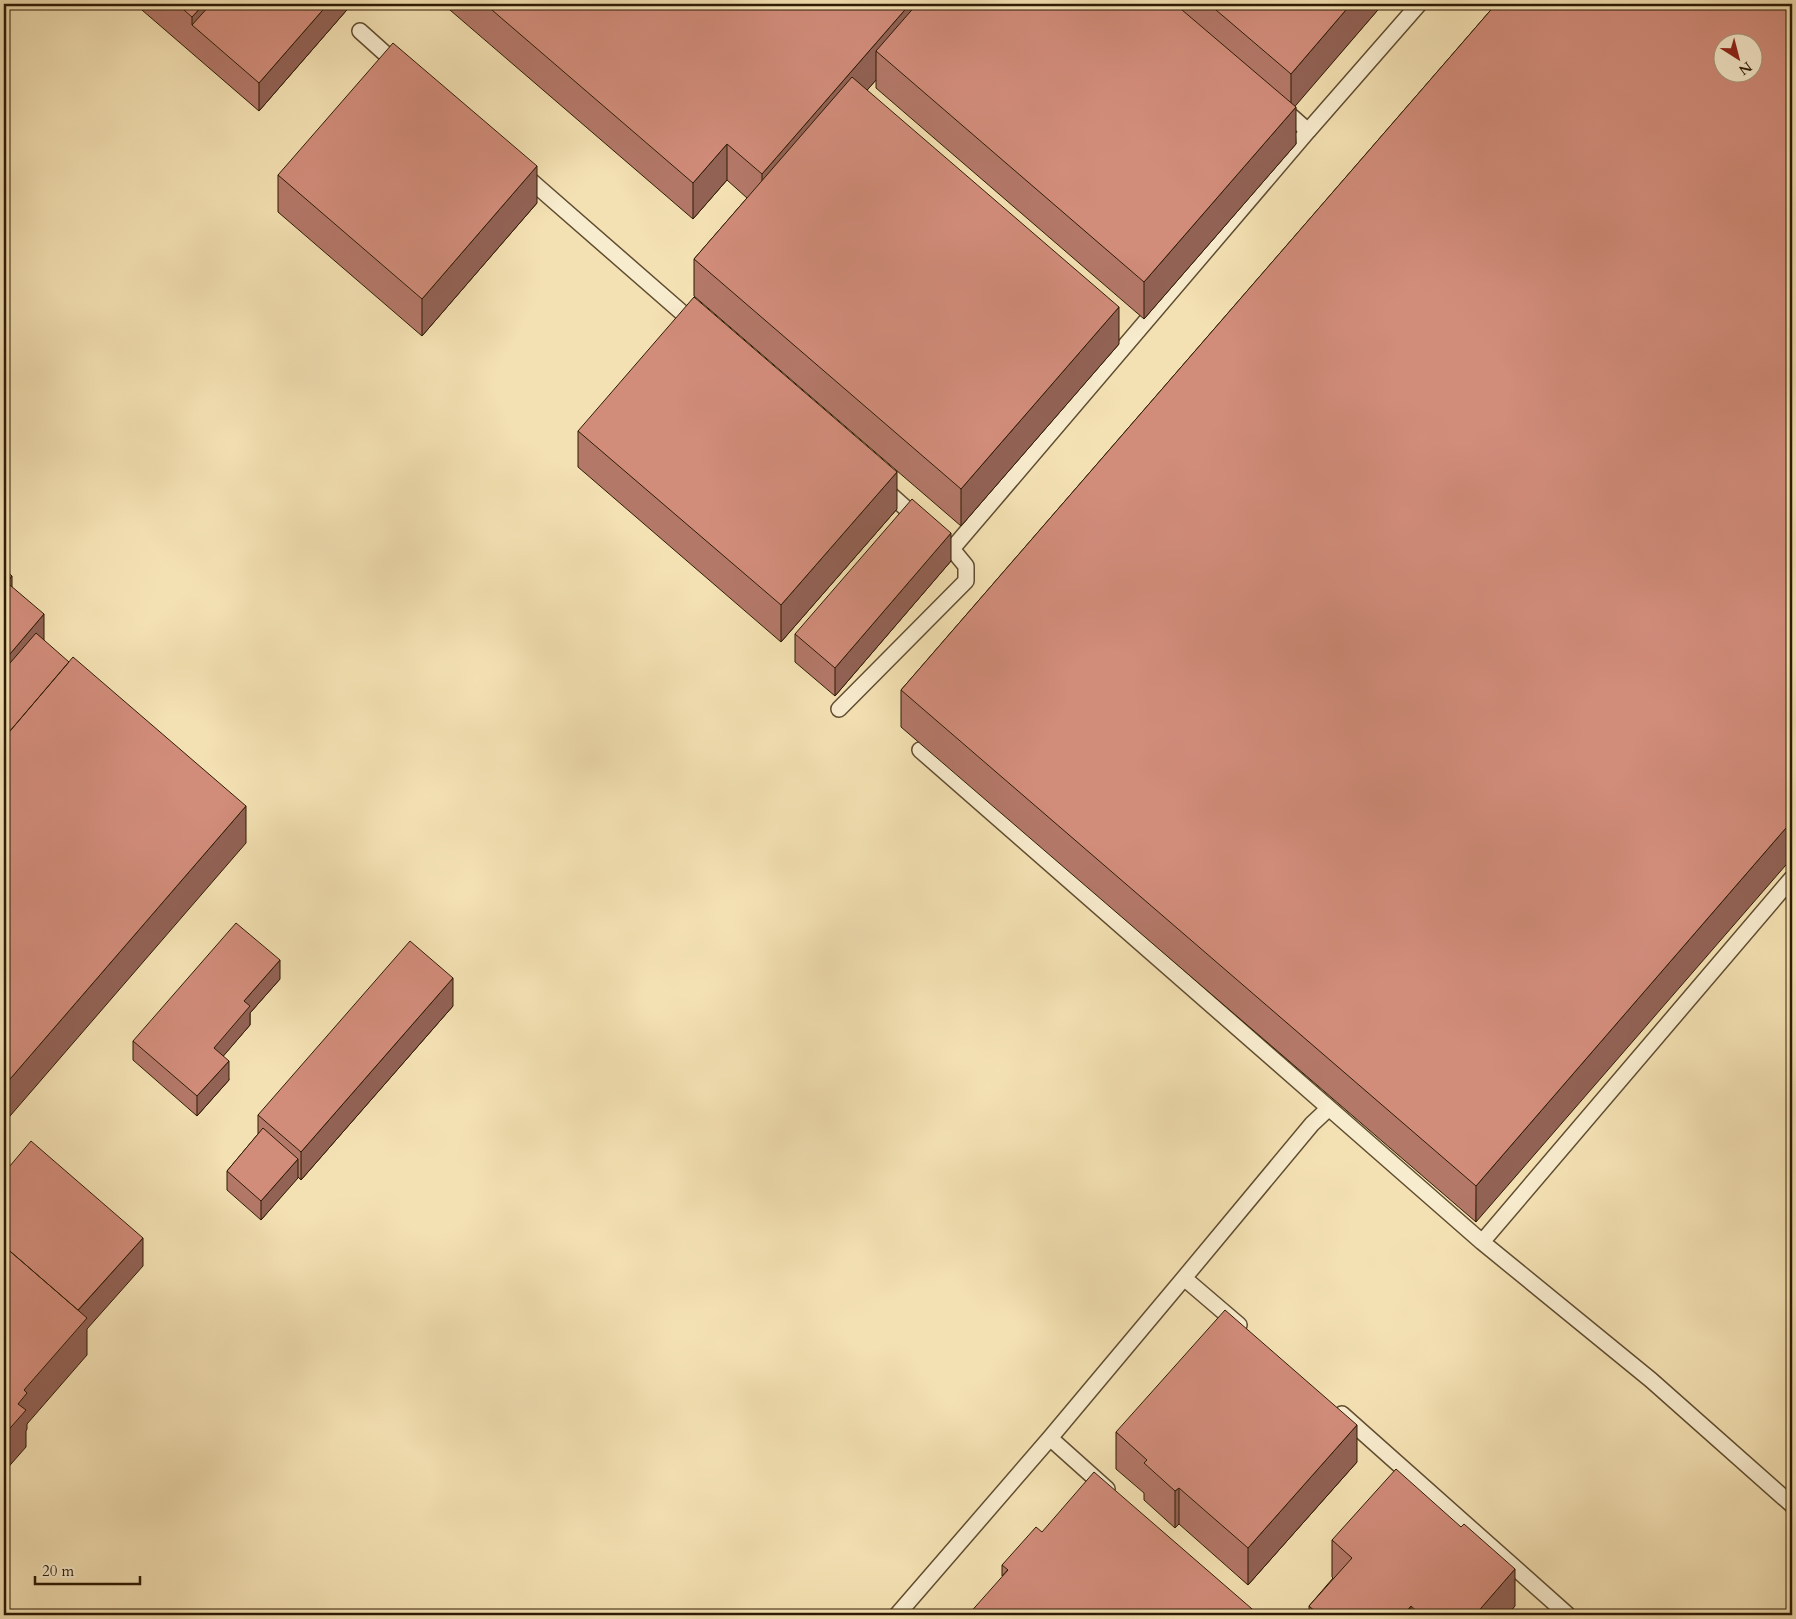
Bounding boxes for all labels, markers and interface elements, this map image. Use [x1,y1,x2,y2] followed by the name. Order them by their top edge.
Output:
[1714,32,1764,82] north arrow
[1735,57,1756,79] text: N
[35,1554,140,1586] scale bar
[42,1561,74,1581] text: 20 m

